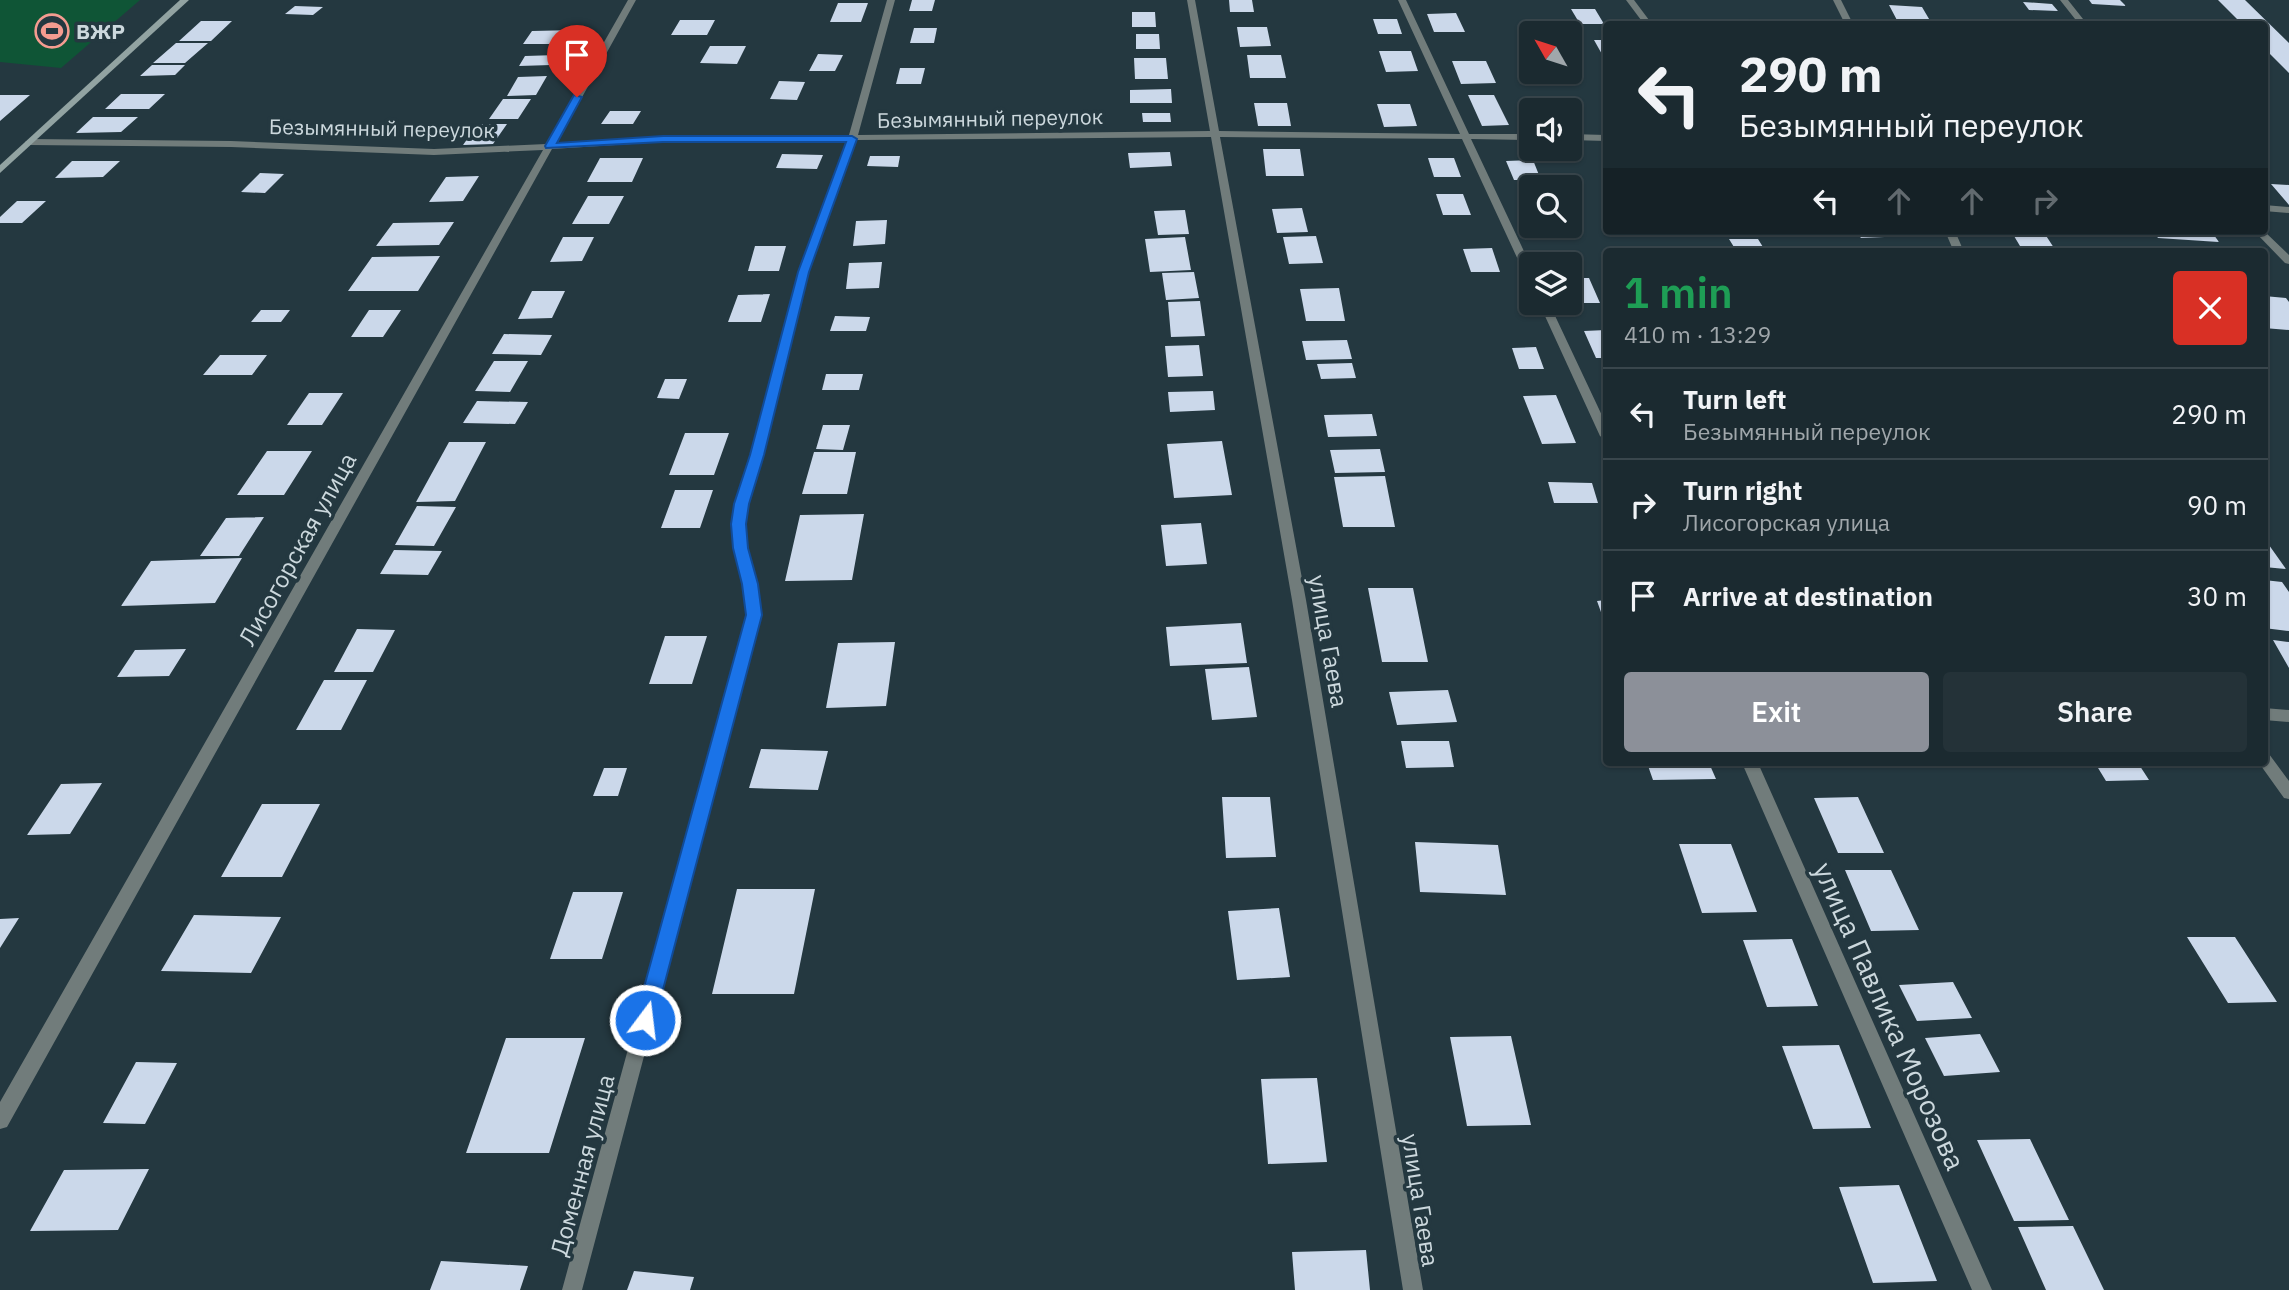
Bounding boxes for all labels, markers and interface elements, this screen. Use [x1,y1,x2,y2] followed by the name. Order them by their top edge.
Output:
[33,12,71,50] sports icon: ВЖР
[76,17,125,45] place label: ВЖР
[1519,21,1582,84] north arrow
[1519,21,1582,315] map controls
[547,25,607,97] pin
[558,36,596,74] icon: arrive
[1739,42,1883,105] text: 290 m
[1624,49,1715,140] icon: left
[1519,98,1582,161] button: sound
[877,102,1103,134] street label: Безымянный переулок
[1739,104,2084,146] text: Безымянный переулок
[269,112,495,144] street label: Безымянный переулок
[1519,175,1582,238] button: search
[1807,182,1845,220] icon: left
[1880,182,1918,220] icon: ahead
[1953,182,1991,220] icon: ahead
[2026,182,2064,220] icon: right
[1519,252,1582,315] button: layers
[1624,265,1733,320] text: 1 min
[2173,271,2247,345] button: close
[1624,319,1771,349] text: 410 m · 13:29
[1683,382,1786,416] text: Turn left
[1624,395,1662,433] icon: left
[2171,397,2247,431] text: 290 m
[1683,416,1931,446] text: Безымянный переулок
[231,447,363,651] street label: Лисогорская улица
[1683,473,1802,507] text: Turn right
[1624,486,1662,524] icon: right
[2187,488,2247,522] text: 90 m
[1683,507,1890,537] text: Лисогорская улица
[1302,572,1356,710] street label: улица Гаева
[1624,577,1662,615] icon: arrive
[1683,579,1933,613] text: Arrive at destination
[2187,579,2247,613] text: 30 m
[1624,672,1929,752] button: Exit
[1943,672,2247,752] button: Share
[1805,856,1975,1176] street label: улица Павлика Морозова
[608,983,682,1057] position arrow
[542,1071,622,1259] street label: Доменная улица
[1395,1131,1447,1269] street label: улица Гаева

